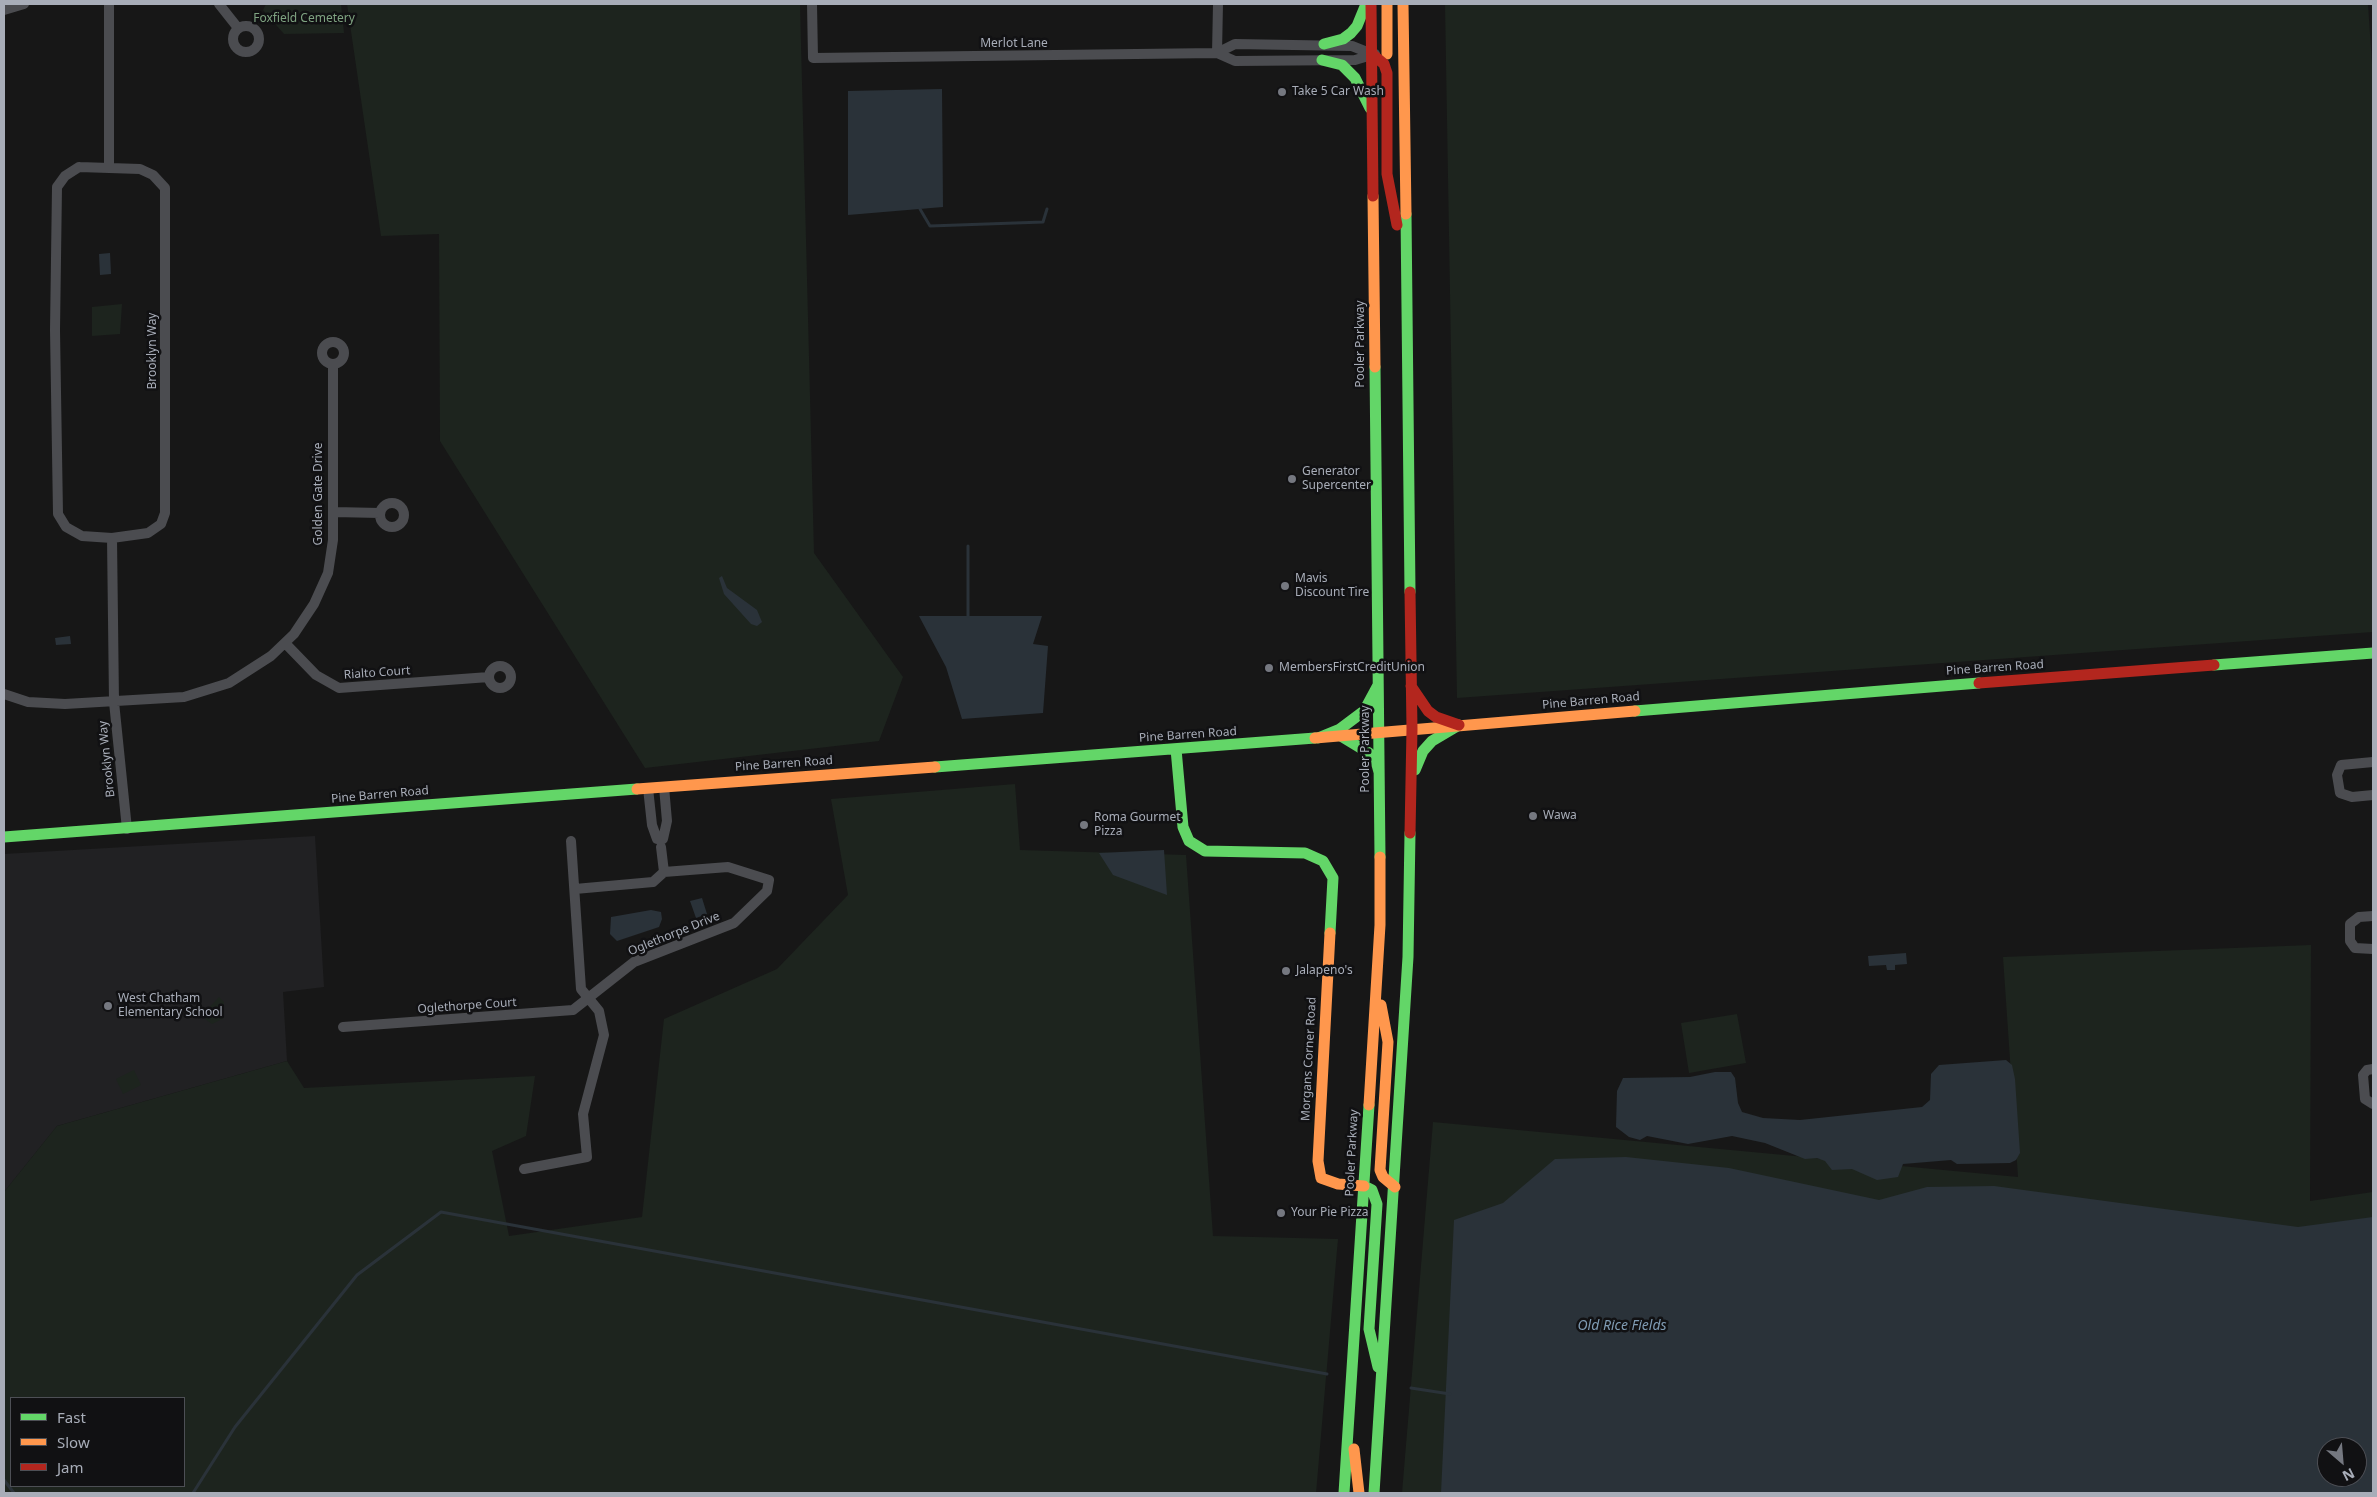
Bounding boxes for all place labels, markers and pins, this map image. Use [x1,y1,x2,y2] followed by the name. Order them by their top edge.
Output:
[1292,85,1384,99] place label: Take 5 Car Wash
[1276,86,1288,98] marker: Take 5 Car Wash
[1302,465,1371,493] place label: Generator Supercenter
[1286,473,1298,485] marker: Generator Supercenter
[1295,572,1369,600] place label: Mavis Discount Tire
[1279,580,1291,592] marker: Mavis Discount Tire
[1279,661,1425,675] place label: MembersFirstCreditUnion
[1263,662,1275,674] marker: MembersFirstCreditUnion
[1543,809,1577,823] place label: Wawa
[1527,810,1539,822] marker: Wawa
[1094,811,1180,839] place label: Roma Gourmet Pizza
[1078,819,1090,831] marker: Roma Gourmet Pizza
[1296,964,1353,978] place label: Jalapeno's
[1280,965,1292,977] marker: Jalapeno's
[118,992,223,1020] place label: West Chatham Elementary School
[102,1000,114,1012] marker: West Chatham Elementary School
[1291,1206,1369,1220] place label: Your Pie Pizza
[1275,1207,1287,1219] marker: Your Pie Pizza

